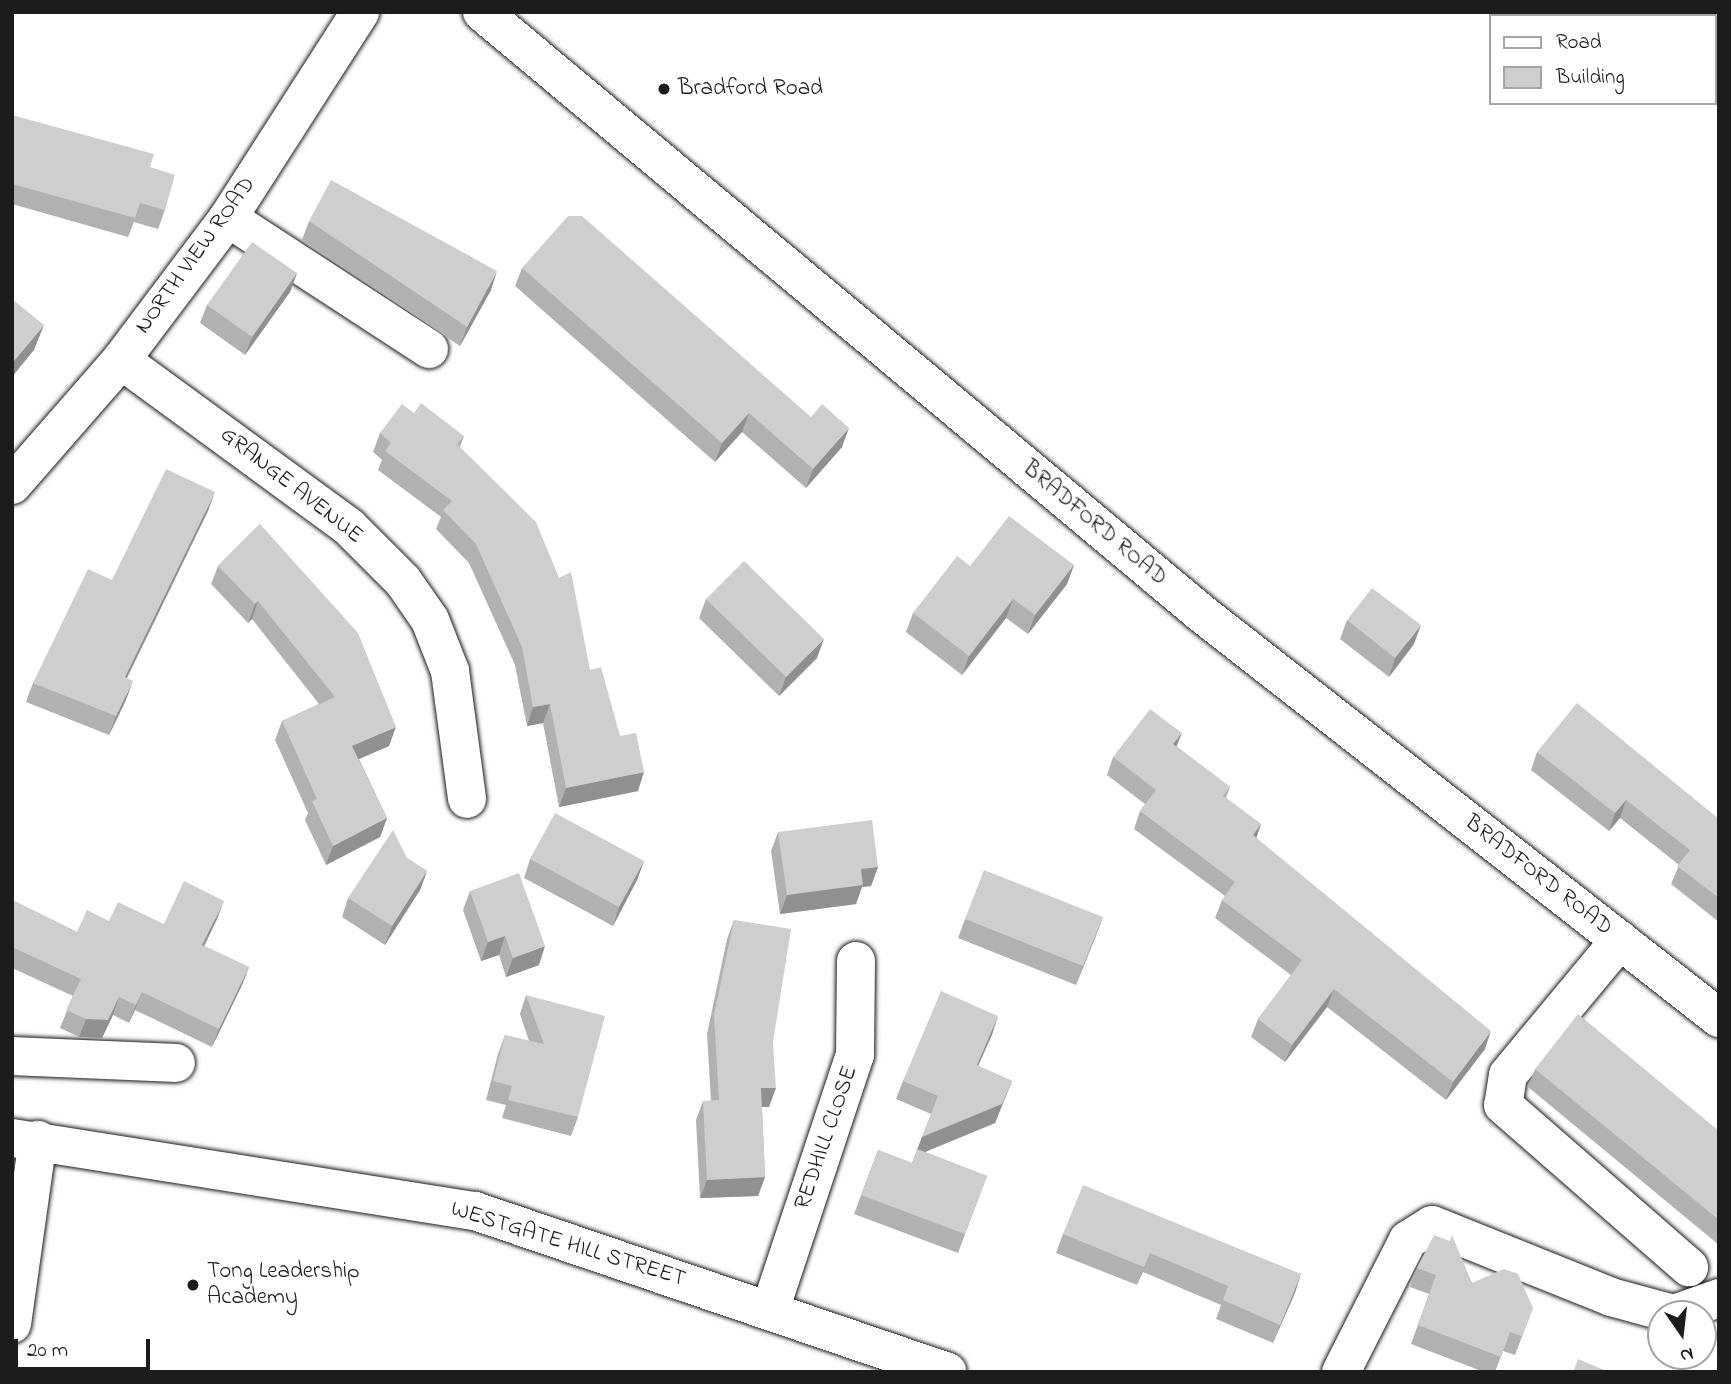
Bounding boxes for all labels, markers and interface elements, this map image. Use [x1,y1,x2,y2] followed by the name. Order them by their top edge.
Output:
[1490,14,1717,105] legend
[1556,28,1602,58] text: Road
[1556,63,1625,93] text: Building
[678,75,823,103] place label: Bradford Road
[656,81,672,97] marker: Bradford Road
[130,172,262,340] street label: NORTH VIEW ROAD
[214,422,368,550] street label: GRANGE AVENUE
[1016,456,1172,592] street label: BRADFORD ROAD
[1459,810,1617,942] street label: BRADFORD ROAD
[790,1063,864,1213] street label: REDHILL CLOSE
[447,1196,689,1294] street label: WESTGATE HILL STREET
[207,1258,360,1312] place label: Tong Leadership Academy
[185,1277,201,1293] marker: Tong Leadership Academy
[1647,1300,1717,1370] north arrow
[18,1324,154,1368] scale bar
[27,1336,68,1366] text: 20 m
[1677,1339,1696,1369] text: N

